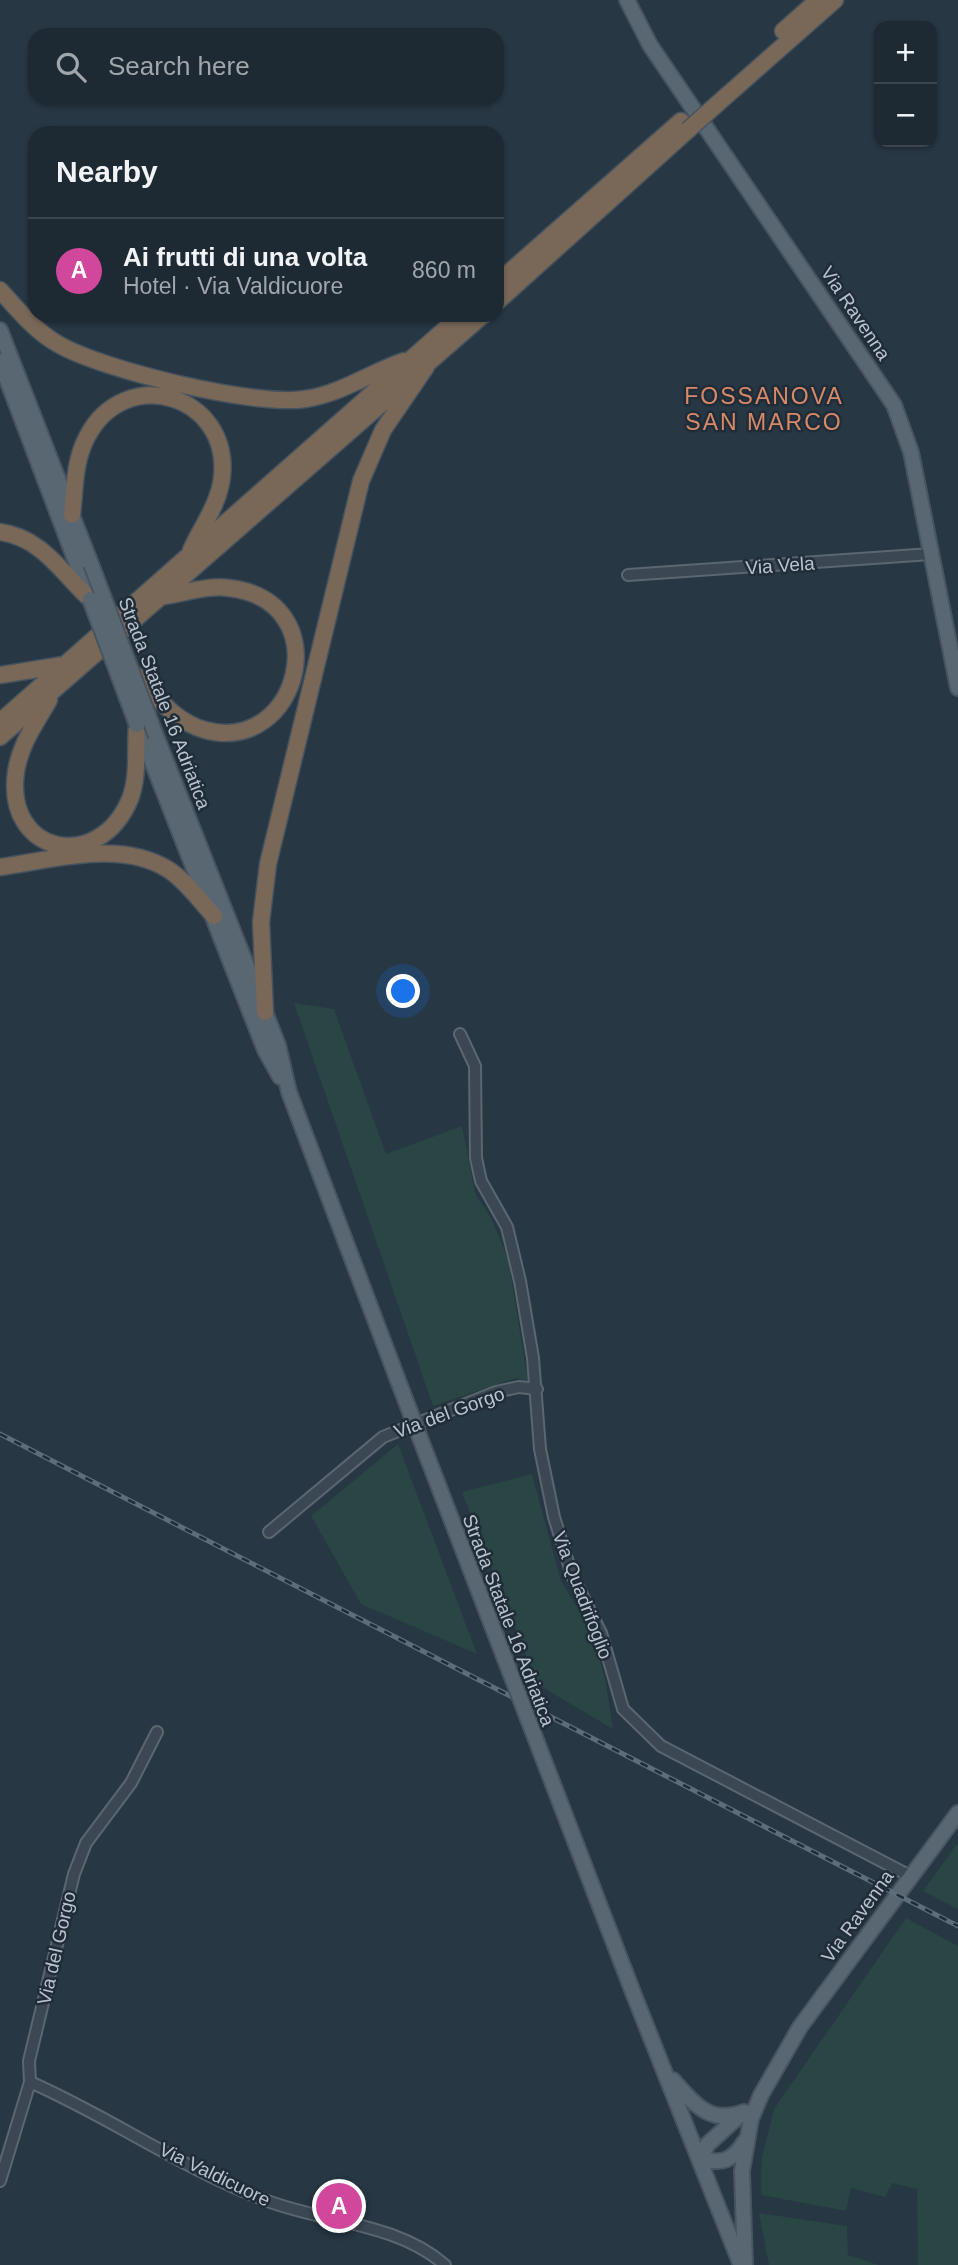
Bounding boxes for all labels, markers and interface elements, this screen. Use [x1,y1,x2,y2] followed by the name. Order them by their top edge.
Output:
[874,21,937,147] map controls
[874,21,937,84] button: +
[28,28,504,105] search box
[52,48,90,86] icon: search
[108,51,250,81] text: Search here
[874,84,937,147] button: −
[56,155,158,188] text: Nearby
[123,242,367,272] text: Ai frutti di una volta
[71,257,87,283] text: A
[412,257,476,283] text: 860 m
[817,262,895,364] street label: Via Ravenna
[123,273,343,299] text: Hotel · Via Valdicuore
[684,383,844,435] district label: FOSSANOVA SAN MARCO
[745,553,816,578] street label: Via Vela
[114,594,215,812] street label: Strada Statale 16 Adriatica
[386,974,420,1008] your location
[391,1383,507,1442] street label: Via del Gorgo
[458,1511,559,1729] street label: Strada Statale 16 Adriatica
[549,1528,617,1662] street label: Via Quadrifoglio
[817,1866,898,1966] street label: Via Ravenna
[33,1889,80,2007] street label: Via del Gorgo
[156,2139,274,2210] street label: Via Valdicuore
[316,2180,362,2232] pin: A

